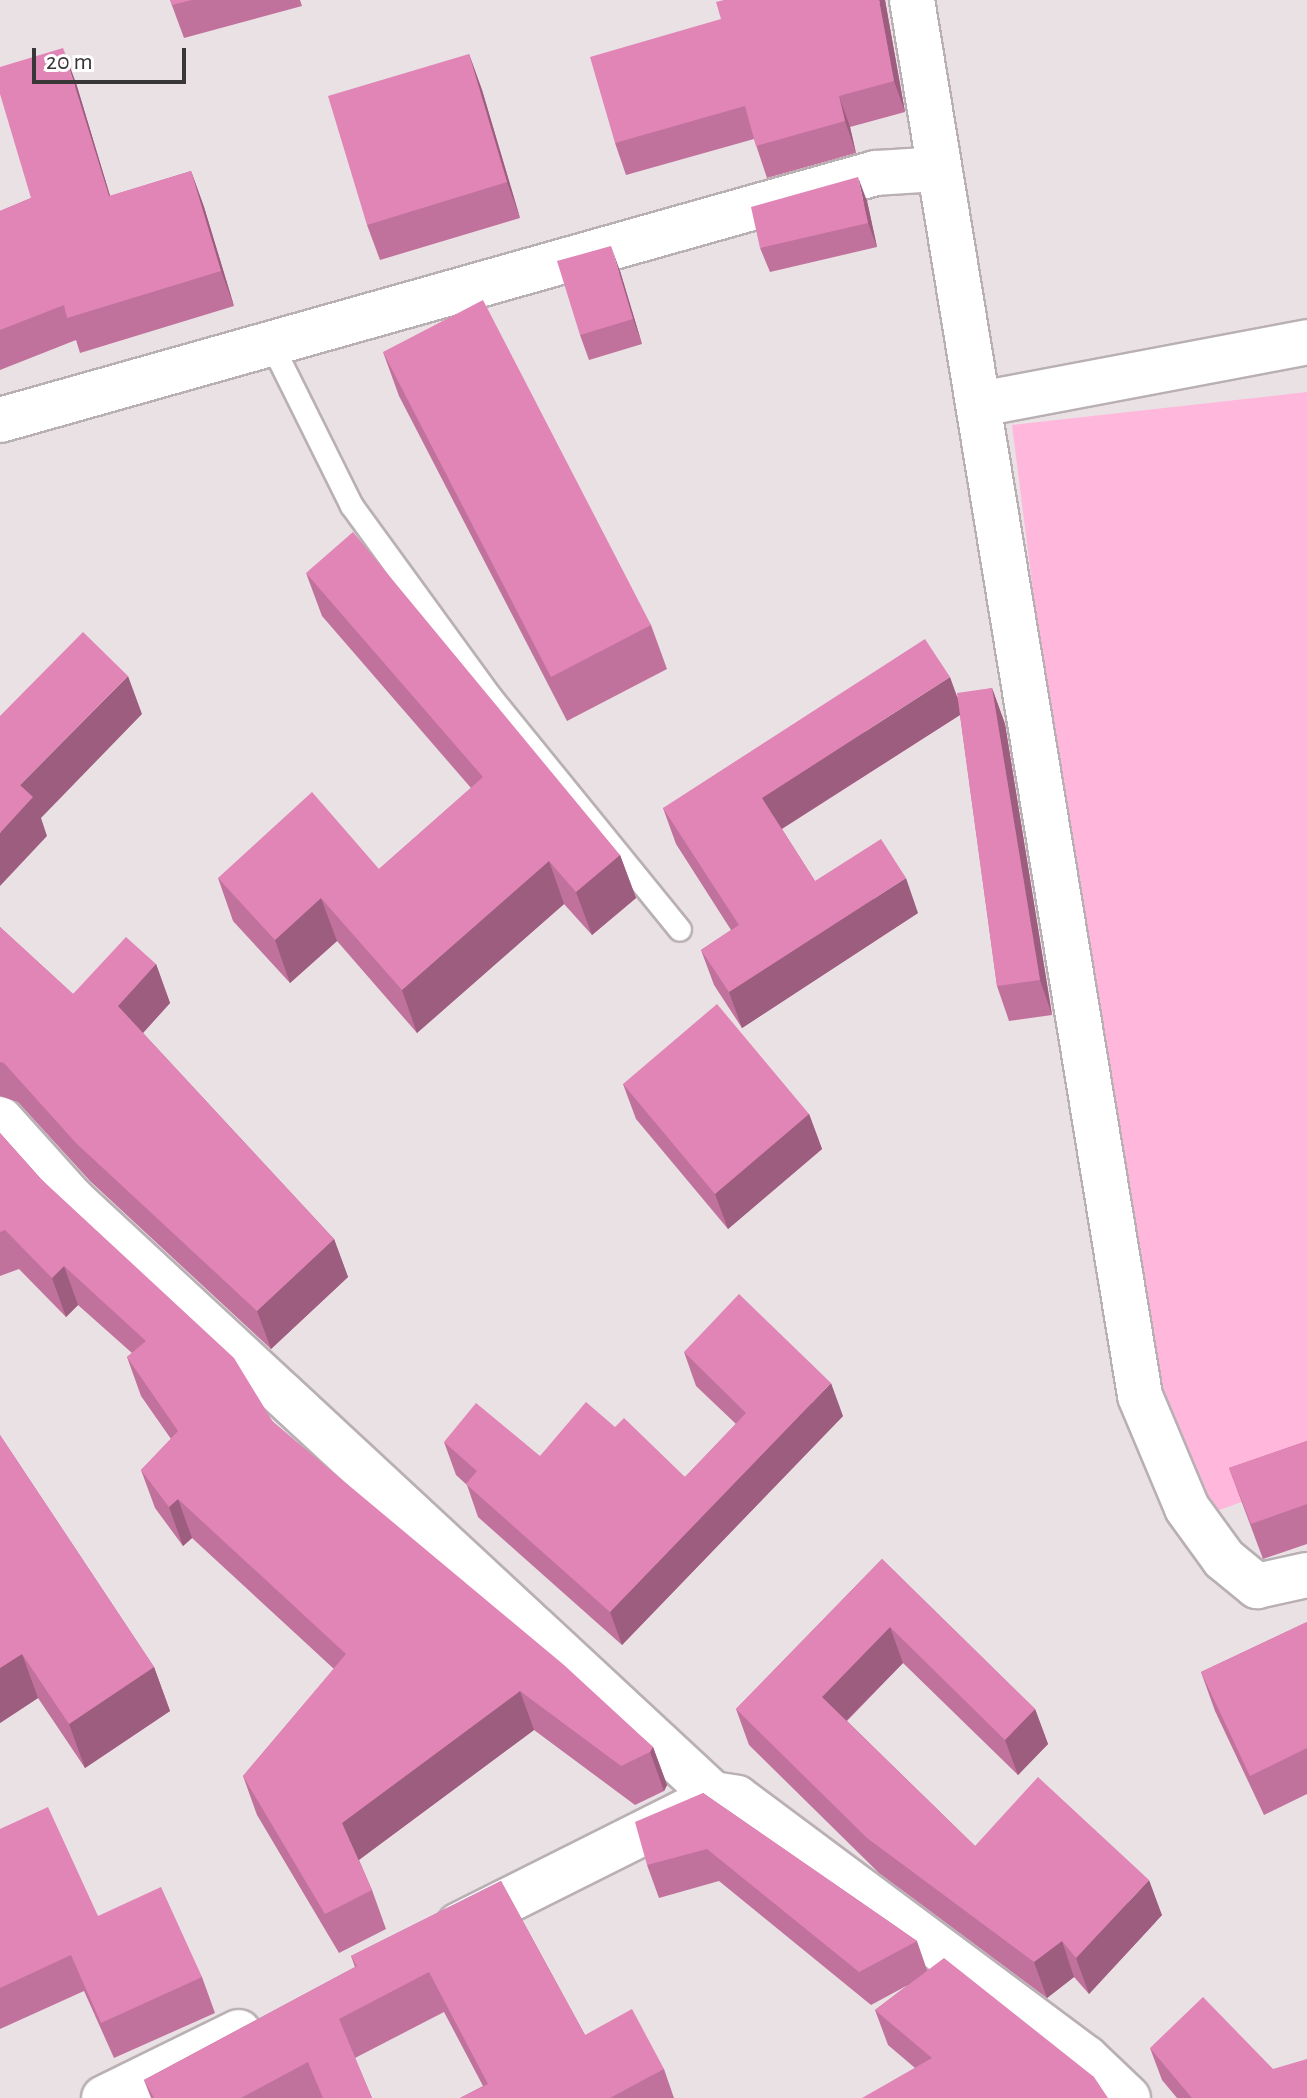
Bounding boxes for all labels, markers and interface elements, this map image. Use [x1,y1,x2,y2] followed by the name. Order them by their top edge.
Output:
[36,32,190,82] scale bar
[46,50,93,74] text: 20 m

